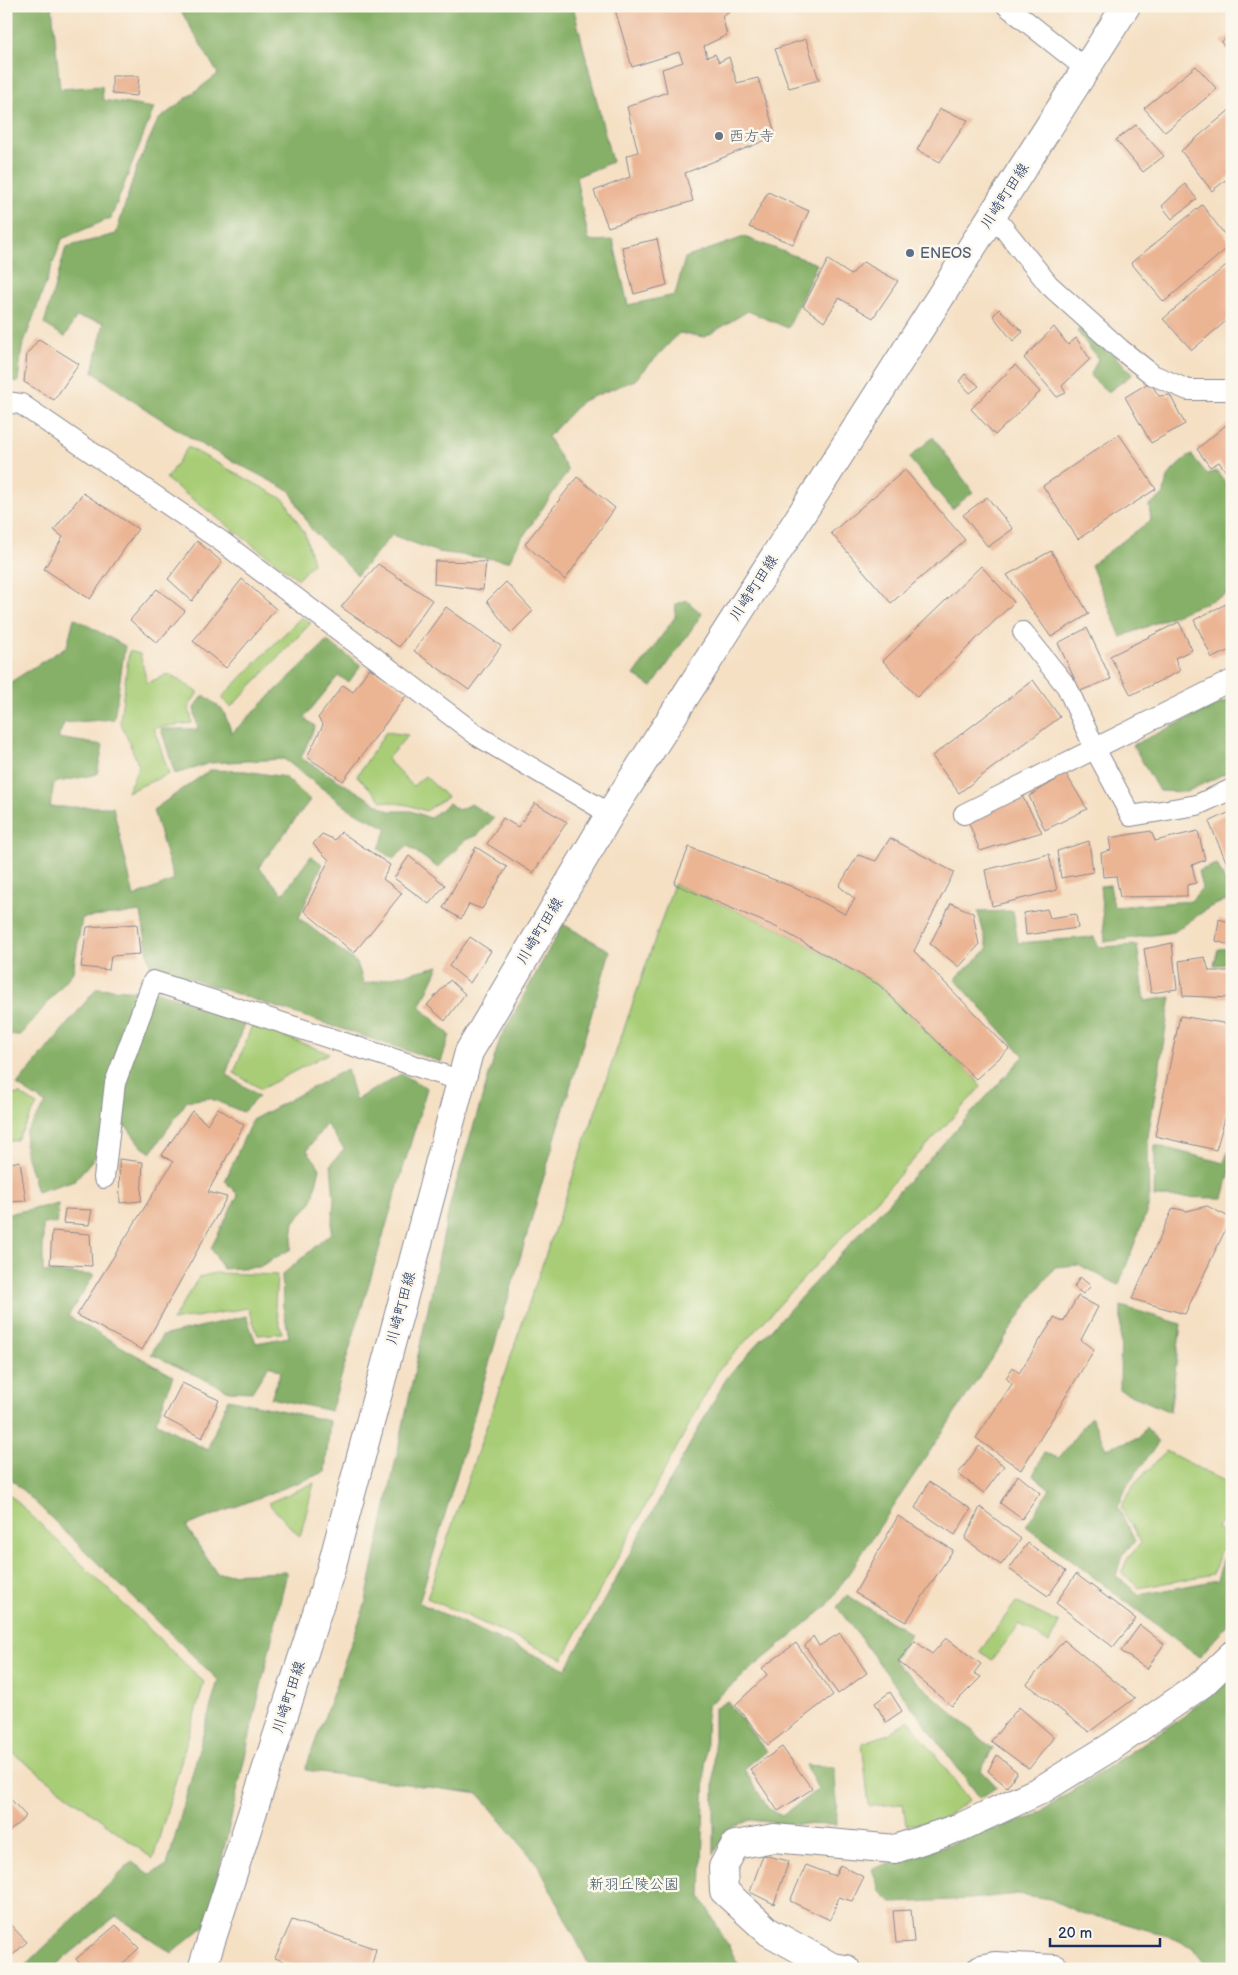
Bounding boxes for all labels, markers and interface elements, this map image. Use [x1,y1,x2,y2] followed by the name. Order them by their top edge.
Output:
[729,127,774,146] place label: 西方寺
[713,130,725,142] marker: 西方寺
[977,159,1033,233] street label: 川崎町田線
[920,244,971,263] place label: ENEOS
[904,247,916,259] marker: ENEOS
[726,551,782,625] street label: 川崎町田線
[513,894,567,968] street label: 川崎町田線
[382,1269,420,1347] street label: 川崎町田線
[268,1658,310,1736] street label: 川崎町田線
[589,1875,679,1894] park label: 新羽丘陵公園
[1050,1915,1160,1947] scale bar
[1058,1924,1092,1943] text: 20 m

